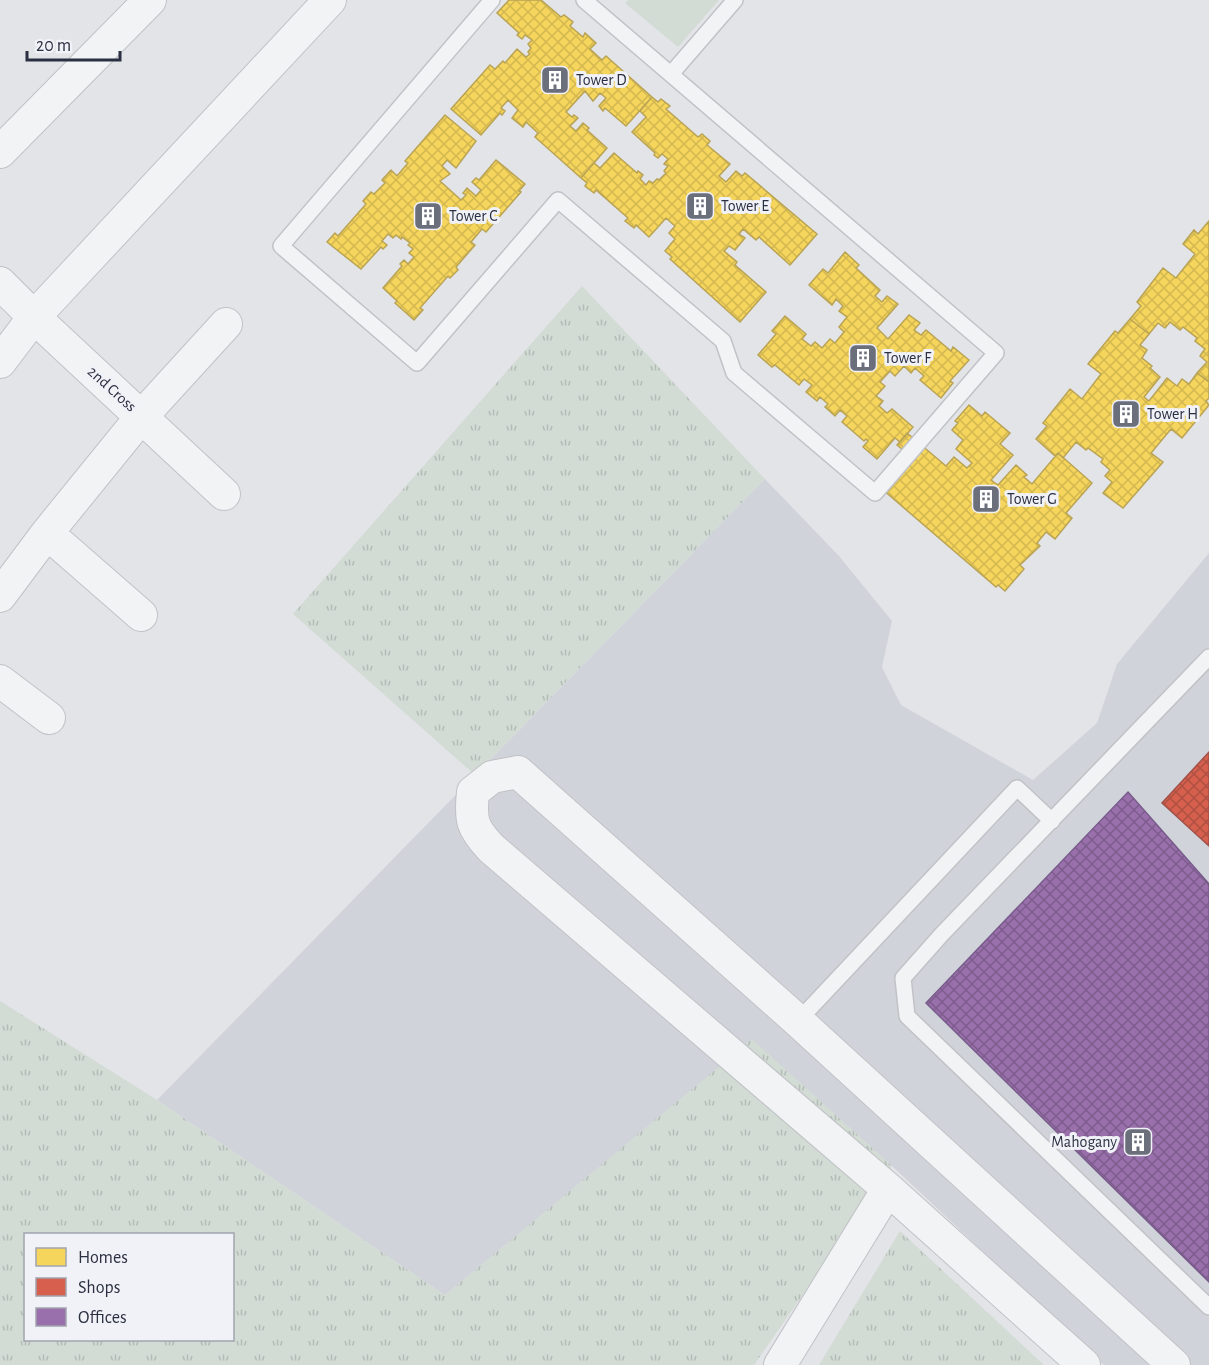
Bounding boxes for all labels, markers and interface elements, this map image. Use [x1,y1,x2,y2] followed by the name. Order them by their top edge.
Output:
[27,24,120,62] scale bar
[36,37,71,55] text: 20 m
[539,64,571,96] building icon: Tower D
[576,72,627,88] place label: Tower D
[684,190,716,222] building icon: Tower E
[721,198,769,214] place label: Tower E
[412,200,444,232] building icon: Tower C
[449,208,497,224] place label: Tower C
[847,342,879,374] building icon: Tower F
[884,350,932,366] place label: Tower F
[85,363,139,415] street label: 2nd Cross
[1110,398,1142,430] building icon: Tower H
[1147,406,1198,422] place label: Tower H
[970,483,1002,515] building icon: Tower G
[1007,491,1057,507] place label: Tower G
[1122,1126,1154,1158] building icon: Mahogany
[1051,1134,1117,1151] place label: Mahogany
[24,1233,234,1341] legend
[78,1249,128,1267] text: Homes
[78,1279,120,1297] text: Shops
[78,1309,127,1327] text: Offices

